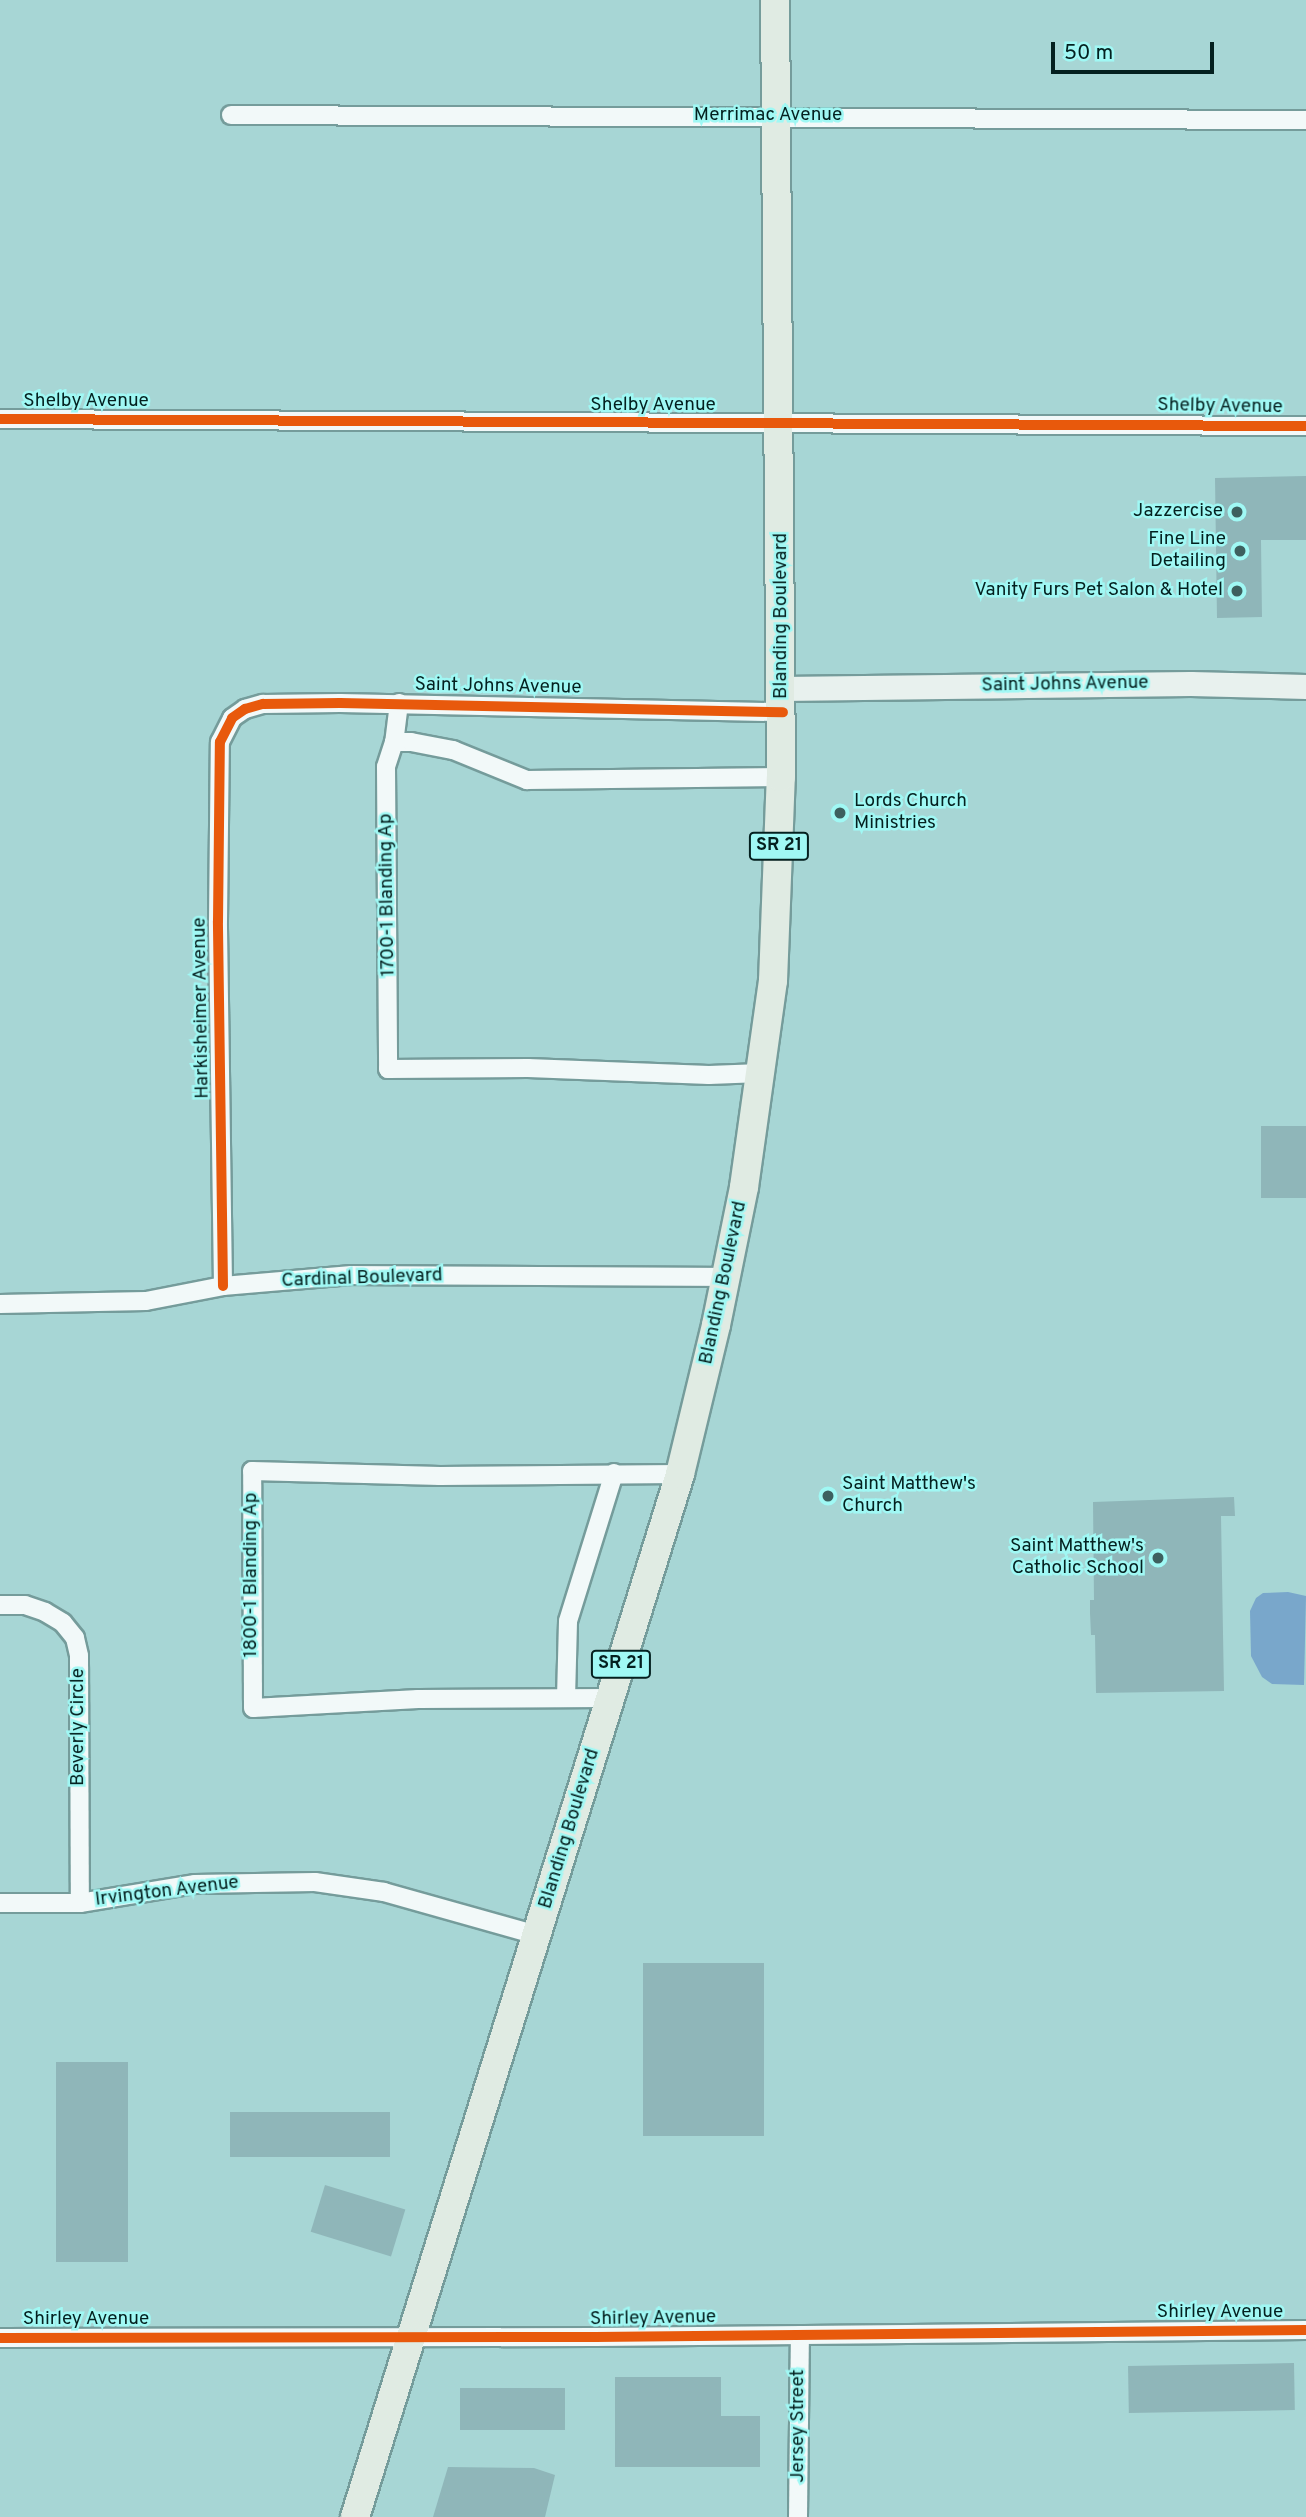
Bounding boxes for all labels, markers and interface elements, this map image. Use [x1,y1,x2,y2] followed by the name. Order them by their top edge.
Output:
[1054,28,1217,72] scale bar
[1064,40,1113,67] text: 50 m
[693,105,843,127] street label: Merrimac Avenue
[23,391,149,413] street label: Shelby Avenue
[590,395,716,417] street label: Shelby Avenue
[1157,395,1283,419] street label: Shelby Avenue
[1133,501,1223,523] place label: Jazzercise
[1229,504,1245,520] marker: Jazzercise
[1148,529,1226,573] place label: Fine Line Detailing
[771,533,793,699] street label: Blanding Boulevard
[1232,543,1248,559] marker: Fine Line Detailing
[974,580,1223,602] place label: Vanity Furs Pet Salon & Hotel
[1229,583,1245,599] marker: Vanity Furs Pet Salon & Hotel
[981,672,1149,698] street label: Saint Johns Avenue
[414,674,582,700] street label: Saint Johns Avenue
[854,791,967,835] place label: Lords Church Ministries
[832,805,848,821] marker: Lords Church Ministries
[375,813,401,977] street label: 1700-1 Blanding Ap
[748,832,810,860] road number: SR 21
[189,917,215,1099] street label: Harkisheimer Avenue
[696,1199,752,1367] street label: Blanding Boulevard
[281,1265,443,1293] street label: Cardinal Boulevard
[842,1474,976,1518] place label: Saint Matthew's Church
[820,1488,836,1504] marker: Saint Matthew's Church
[241,1492,263,1658] street label: 1800-1 Blanding Ap
[1010,1536,1144,1580] place label: Saint Matthew's Catholic School
[1150,1550,1166,1566] marker: Saint Matthew's Catholic School
[590,1650,652,1679] road number: SR 21
[68,1668,90,1786] street label: Beverly Circle
[535,1746,605,1912] street label: Blanding Boulevard
[93,1872,241,1912] street label: Irvington Avenue
[1156,2302,1284,2324] street label: Shirley Avenue
[589,2306,717,2332] street label: Shirley Avenue
[22,2309,150,2331] street label: Shirley Avenue
[788,2369,810,2483] street label: Jersey Street

